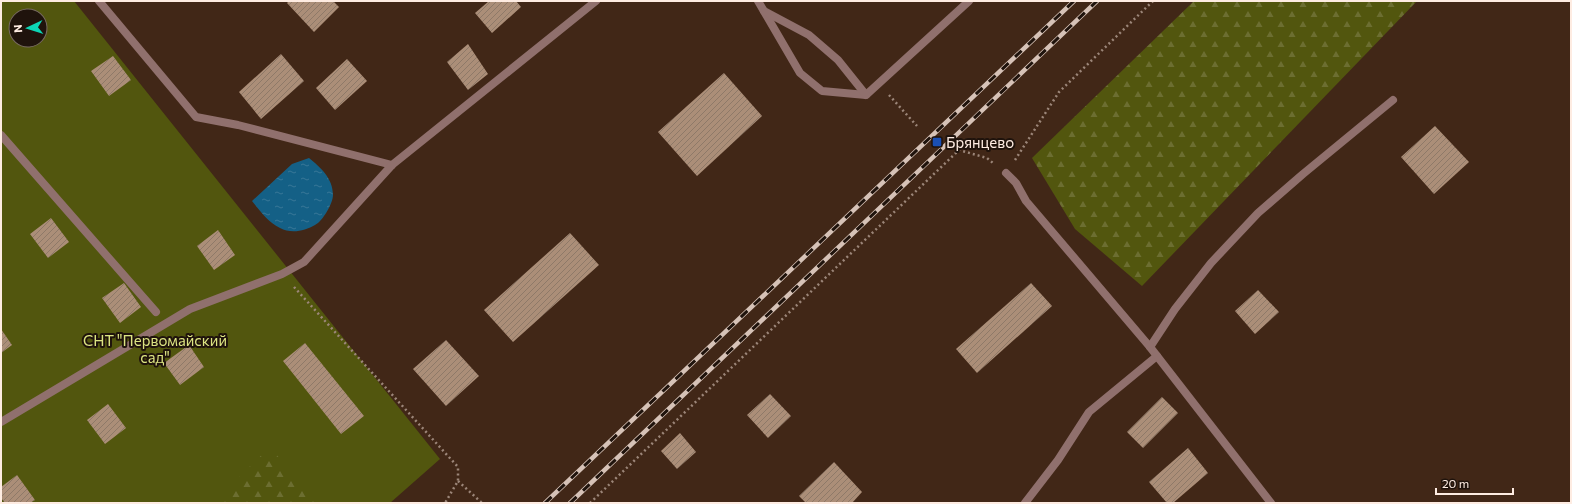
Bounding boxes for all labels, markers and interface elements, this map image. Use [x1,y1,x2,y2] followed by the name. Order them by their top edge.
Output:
[8,8,48,48] north arrow
[11,24,24,33] text: N
[946,133,1014,151] place label: Брянцево
[931,136,943,148] marker: Брянцево
[83,331,227,366] park label: СНТ "Первомайский сад"
[1436,470,1513,496] scale bar
[1442,476,1469,490] text: 20 m

